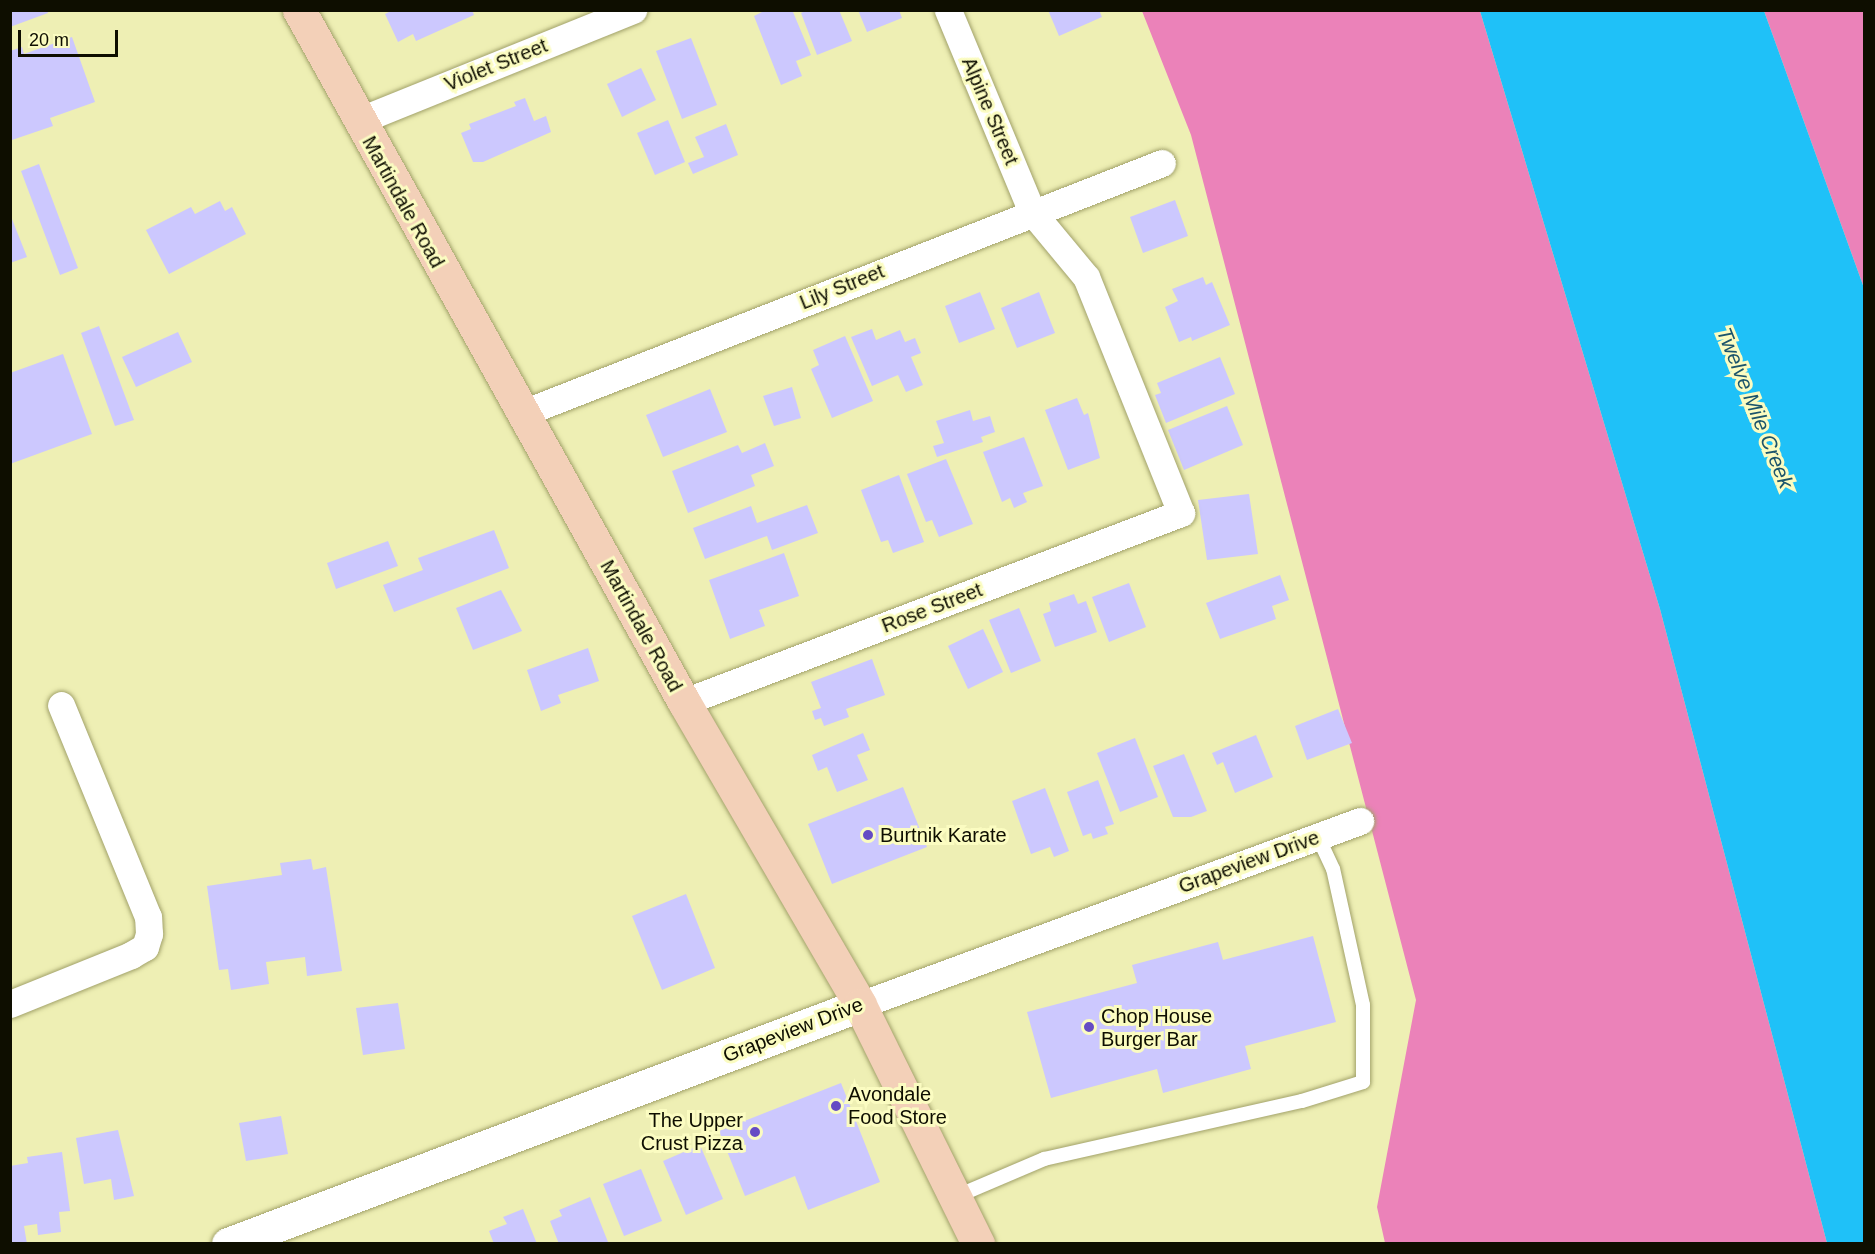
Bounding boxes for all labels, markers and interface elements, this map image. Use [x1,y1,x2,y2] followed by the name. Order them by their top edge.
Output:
[21,18,122,56] scale bar
[29,30,69,50] text: 20 m
[441,34,551,96] street label: Violet Street
[957,54,1023,168] street label: Alpine Street
[357,132,449,272] street label: Martindale Road
[796,259,888,315] street label: Lily Street
[1711,324,1799,492] water label: Twelve Mile Creek
[595,556,687,696] street label: Martindale Road
[878,578,986,638] street label: Rose Street
[880,823,1007,847] place label: Burtnik Karate
[1175,825,1323,899] street label: Grapeview Drive
[861,828,875,842] marker: Burtnik Karate
[720,992,866,1068] street label: Grapeview Drive
[1101,1004,1212,1051] place label: Chop House Burger Bar
[1082,1020,1096,1034] marker: Chop House Burger Bar
[848,1082,947,1129] place label: Avondale Food Store
[829,1099,843,1113] marker: Avondale Food Store
[641,1108,743,1155] place label: The Upper Crust Pizza
[748,1125,762,1139] marker: The Upper Crust Pizza

